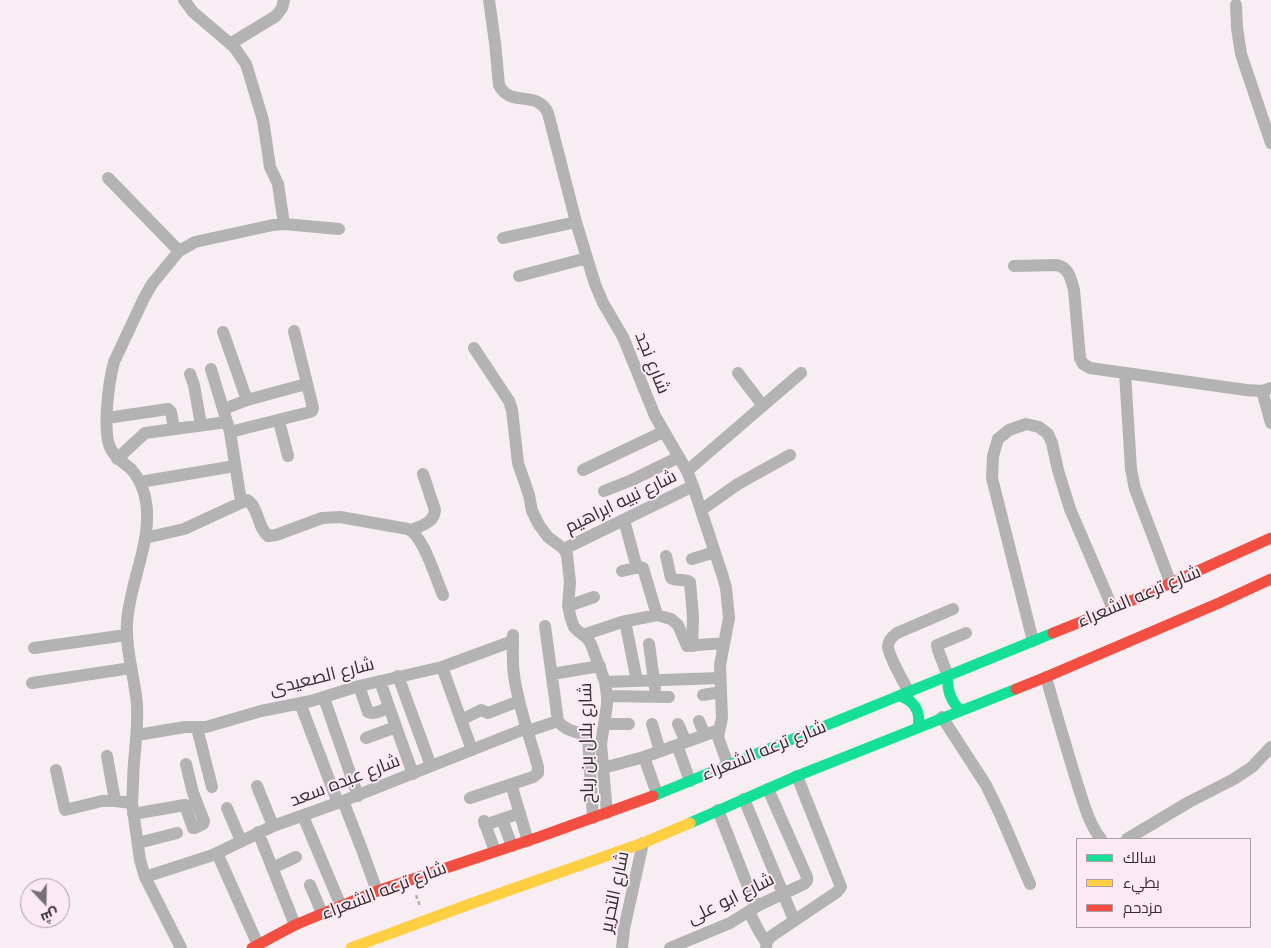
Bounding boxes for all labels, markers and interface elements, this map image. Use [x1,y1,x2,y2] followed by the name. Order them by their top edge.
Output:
[630,329,674,397] street label: شارع نجد
[562,466,680,538] street label: شارع نبيه ابراهيم
[1074,561,1204,633] street label: شارع ترعه الشعراء
[267,654,377,700] street label: شارع الصعيدى
[575,683,599,803] street label: شارع بلال بن رباح
[699,716,829,786] street label: شارع ترعه الشعراء
[287,750,403,812] street label: شارع عبده سعد
[1076,838,1251,928] legend
[1123,847,1156,867] text: سالك
[596,849,634,935] street label: شارع التحرير
[318,857,450,925] street label: شارع ترعه الشعراء
[684,869,778,929] street label: شارع ابو على
[1123,872,1160,892] text: بطيء
[20,878,70,928] north arrow
[1123,897,1163,917] text: مزدحم
[38,904,62,929] text: ش

